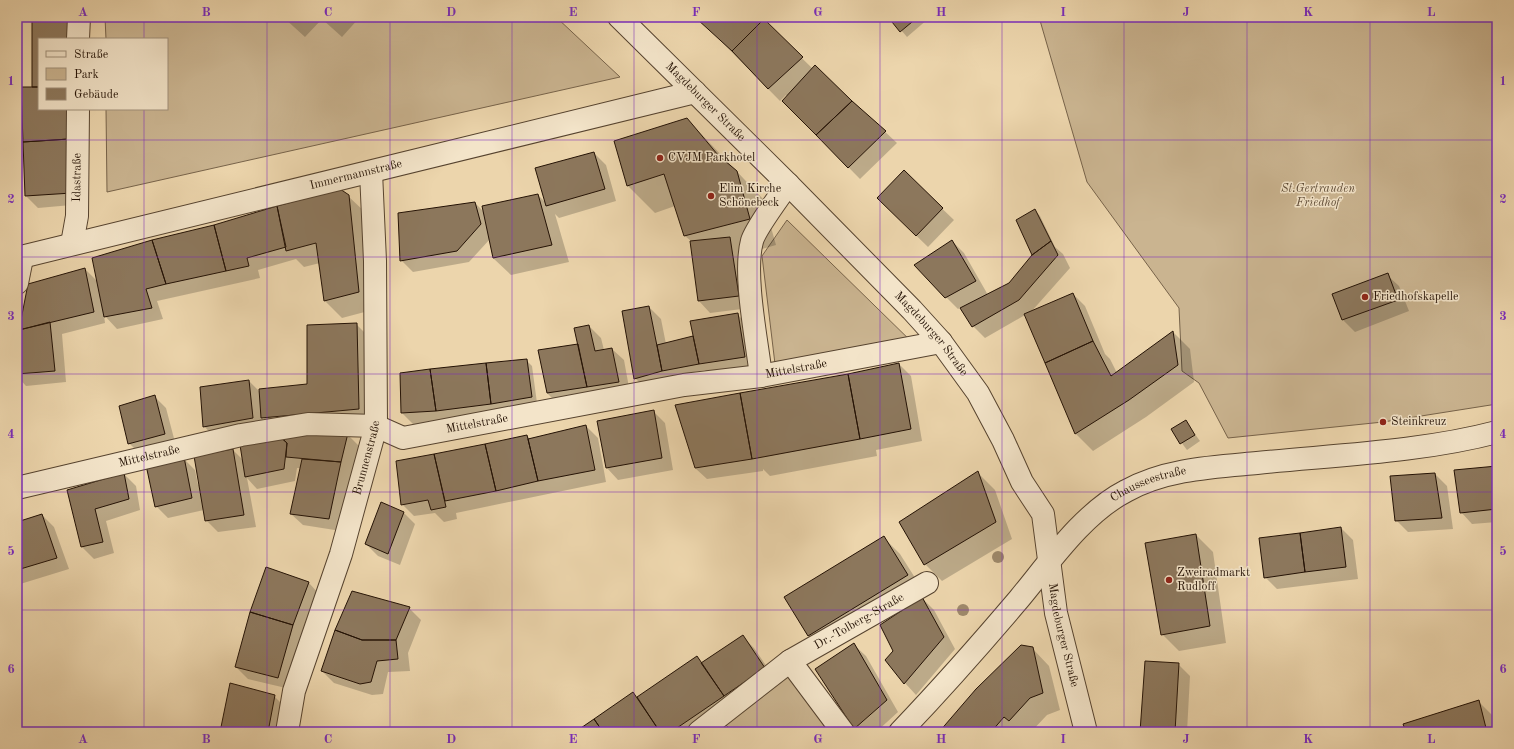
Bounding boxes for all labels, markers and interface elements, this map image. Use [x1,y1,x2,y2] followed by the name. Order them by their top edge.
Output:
[78,6,88,19] text: A
[201,6,211,19] text: B
[324,6,332,19] text: C
[446,6,456,19] text: D
[569,6,578,19] text: E
[692,6,701,19] text: F
[813,6,823,19] text: G
[936,6,947,19] text: H
[1060,6,1066,19] text: I
[1182,6,1190,19] text: J
[1303,6,1313,19] text: K
[1427,6,1436,19] text: L
[38,38,168,110] legend
[74,49,109,61] text: Straße
[663,60,747,144] street label: Magdeburger Straße
[74,69,99,81] text: Park
[7,75,15,88] text: 1
[1499,75,1507,88] text: 1
[74,89,119,101] text: Gebäude
[71,152,84,202] street label: Idastraße
[668,152,755,164] place label: CVJM Parkhotel
[655,153,665,163] marker: CVJM Parkhotel
[309,158,404,192] street label: Immermannstraße
[719,183,782,209] place label: Elim Kirche Schönebeck
[1281,183,1355,209] park label: St.Gertrauden Friedhof
[706,191,716,201] marker: Elim Kirche Schönebeck
[7,193,15,206] text: 2
[1499,193,1507,206] text: 2
[892,290,970,379] street label: Magdeburger Straße
[1373,291,1459,303] place label: Friedhofskapelle
[1360,292,1370,302] marker: Friedhofskapelle
[7,310,15,323] text: 3
[1499,310,1507,323] text: 3
[764,358,829,381] street label: Mittelstraße
[445,412,509,436] street label: Mittelstraße
[1391,416,1446,428] place label: Steinkreuz
[1378,417,1388,427] marker: Steinkreuz
[351,420,382,497] street label: Brunnenstraße
[7,428,15,441] text: 4
[1499,428,1507,441] text: 4
[117,444,182,470] street label: Mittelstraße
[1108,465,1188,505] street label: Chausseestraße
[7,545,15,558] text: 5
[1499,545,1507,558] text: 5
[1177,567,1250,593] place label: Zweiradmarkt Rudloff
[1164,575,1174,585] marker: Zweiradmarkt Rudloff
[1046,582,1081,689] street label: Magdeburger Straße
[812,591,906,652] street label: Dr.-Tolberg-Straße
[7,663,15,676] text: 6
[1499,663,1507,676] text: 6
[78,733,88,746] text: A
[201,733,211,746] text: B
[324,733,332,746] text: C
[446,733,456,746] text: D
[569,733,578,746] text: E
[692,733,701,746] text: F
[813,733,823,746] text: G
[936,733,947,746] text: H
[1060,733,1066,746] text: I
[1182,733,1190,746] text: J
[1303,733,1313,746] text: K
[1427,733,1436,746] text: L

